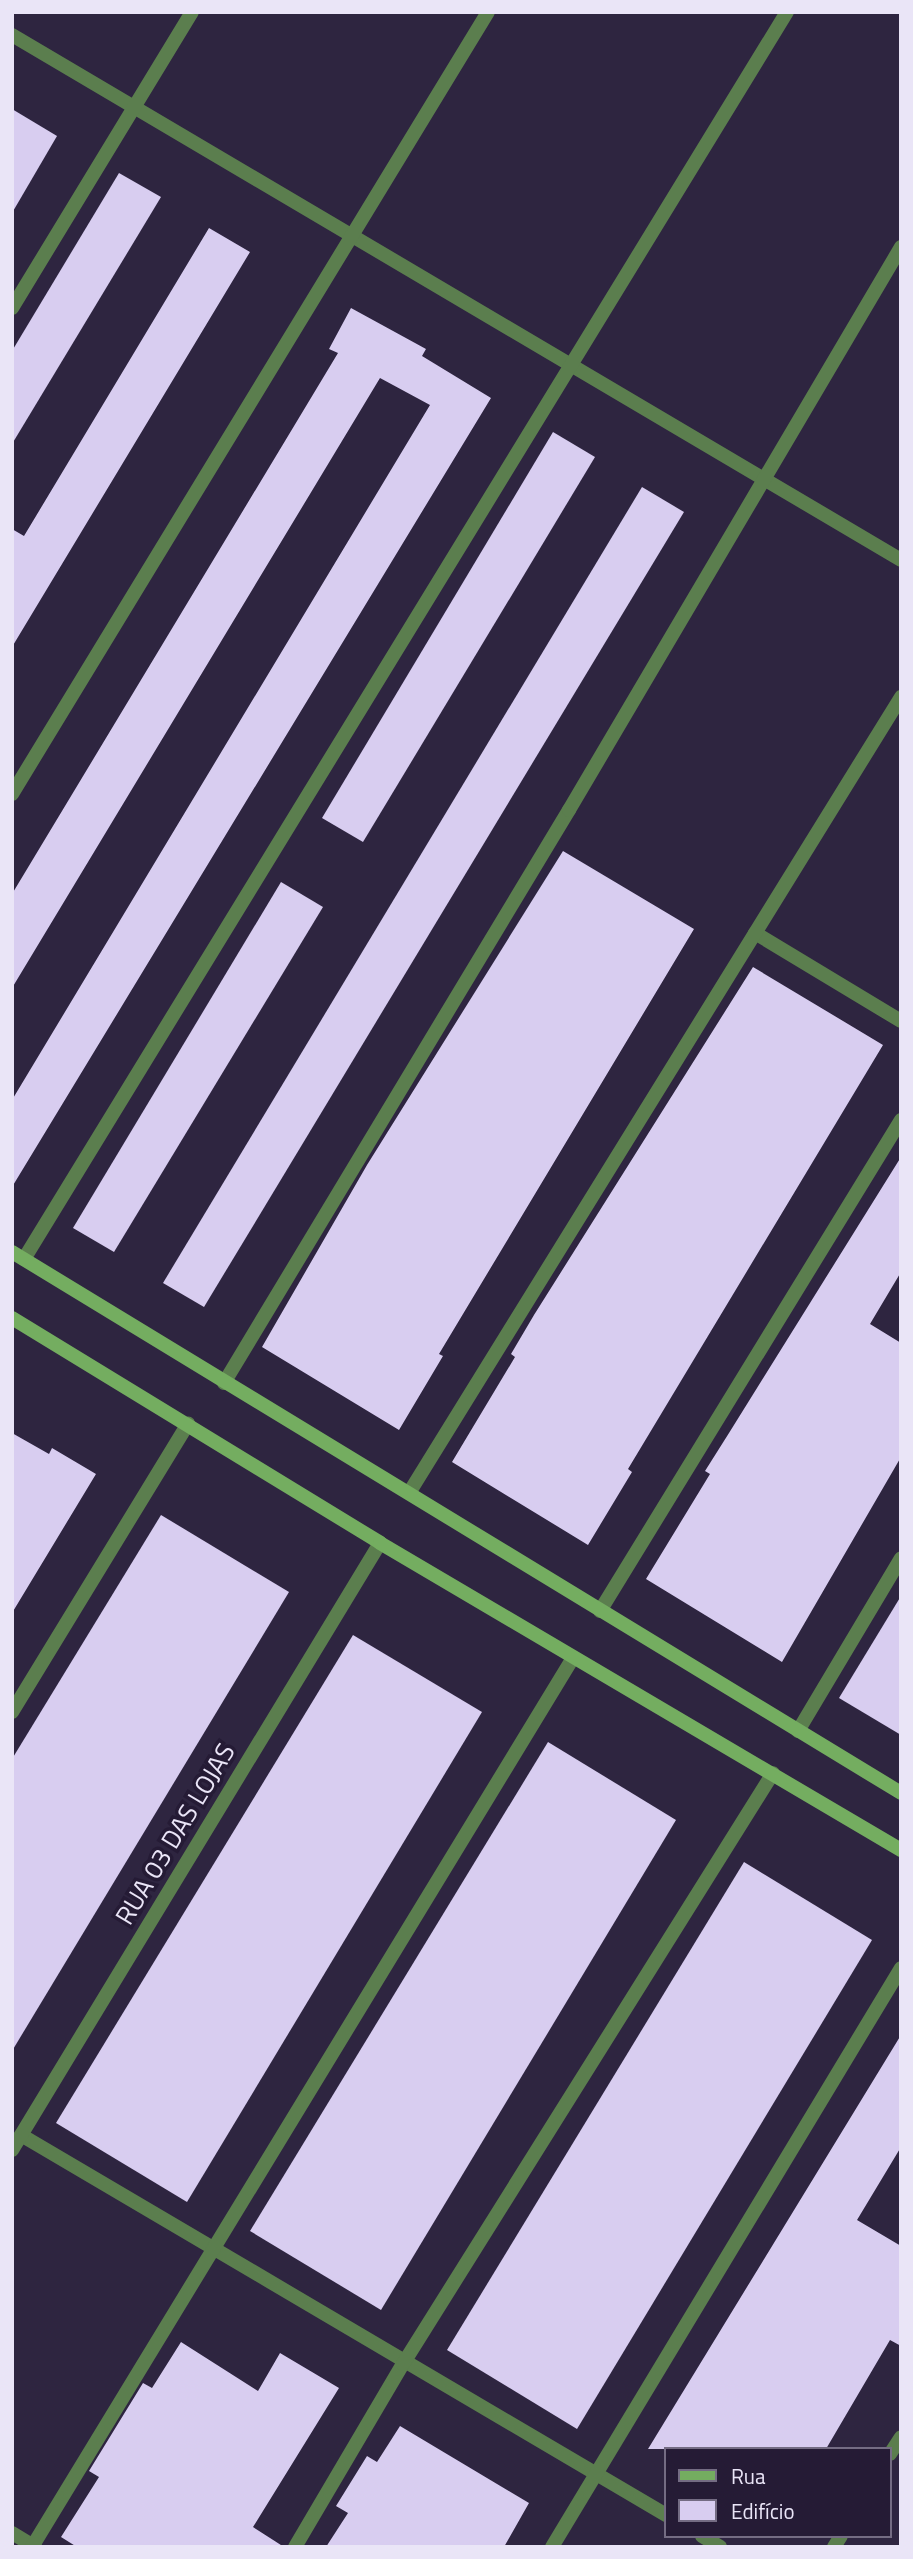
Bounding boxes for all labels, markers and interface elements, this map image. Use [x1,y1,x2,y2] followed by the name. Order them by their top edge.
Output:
[109,1738,241,1930] street label: RUA 03 DAS LOJAS
[664,2447,892,2538] legend
[731,2460,766,2492] text: Rua
[731,2495,795,2527] text: Edifício

